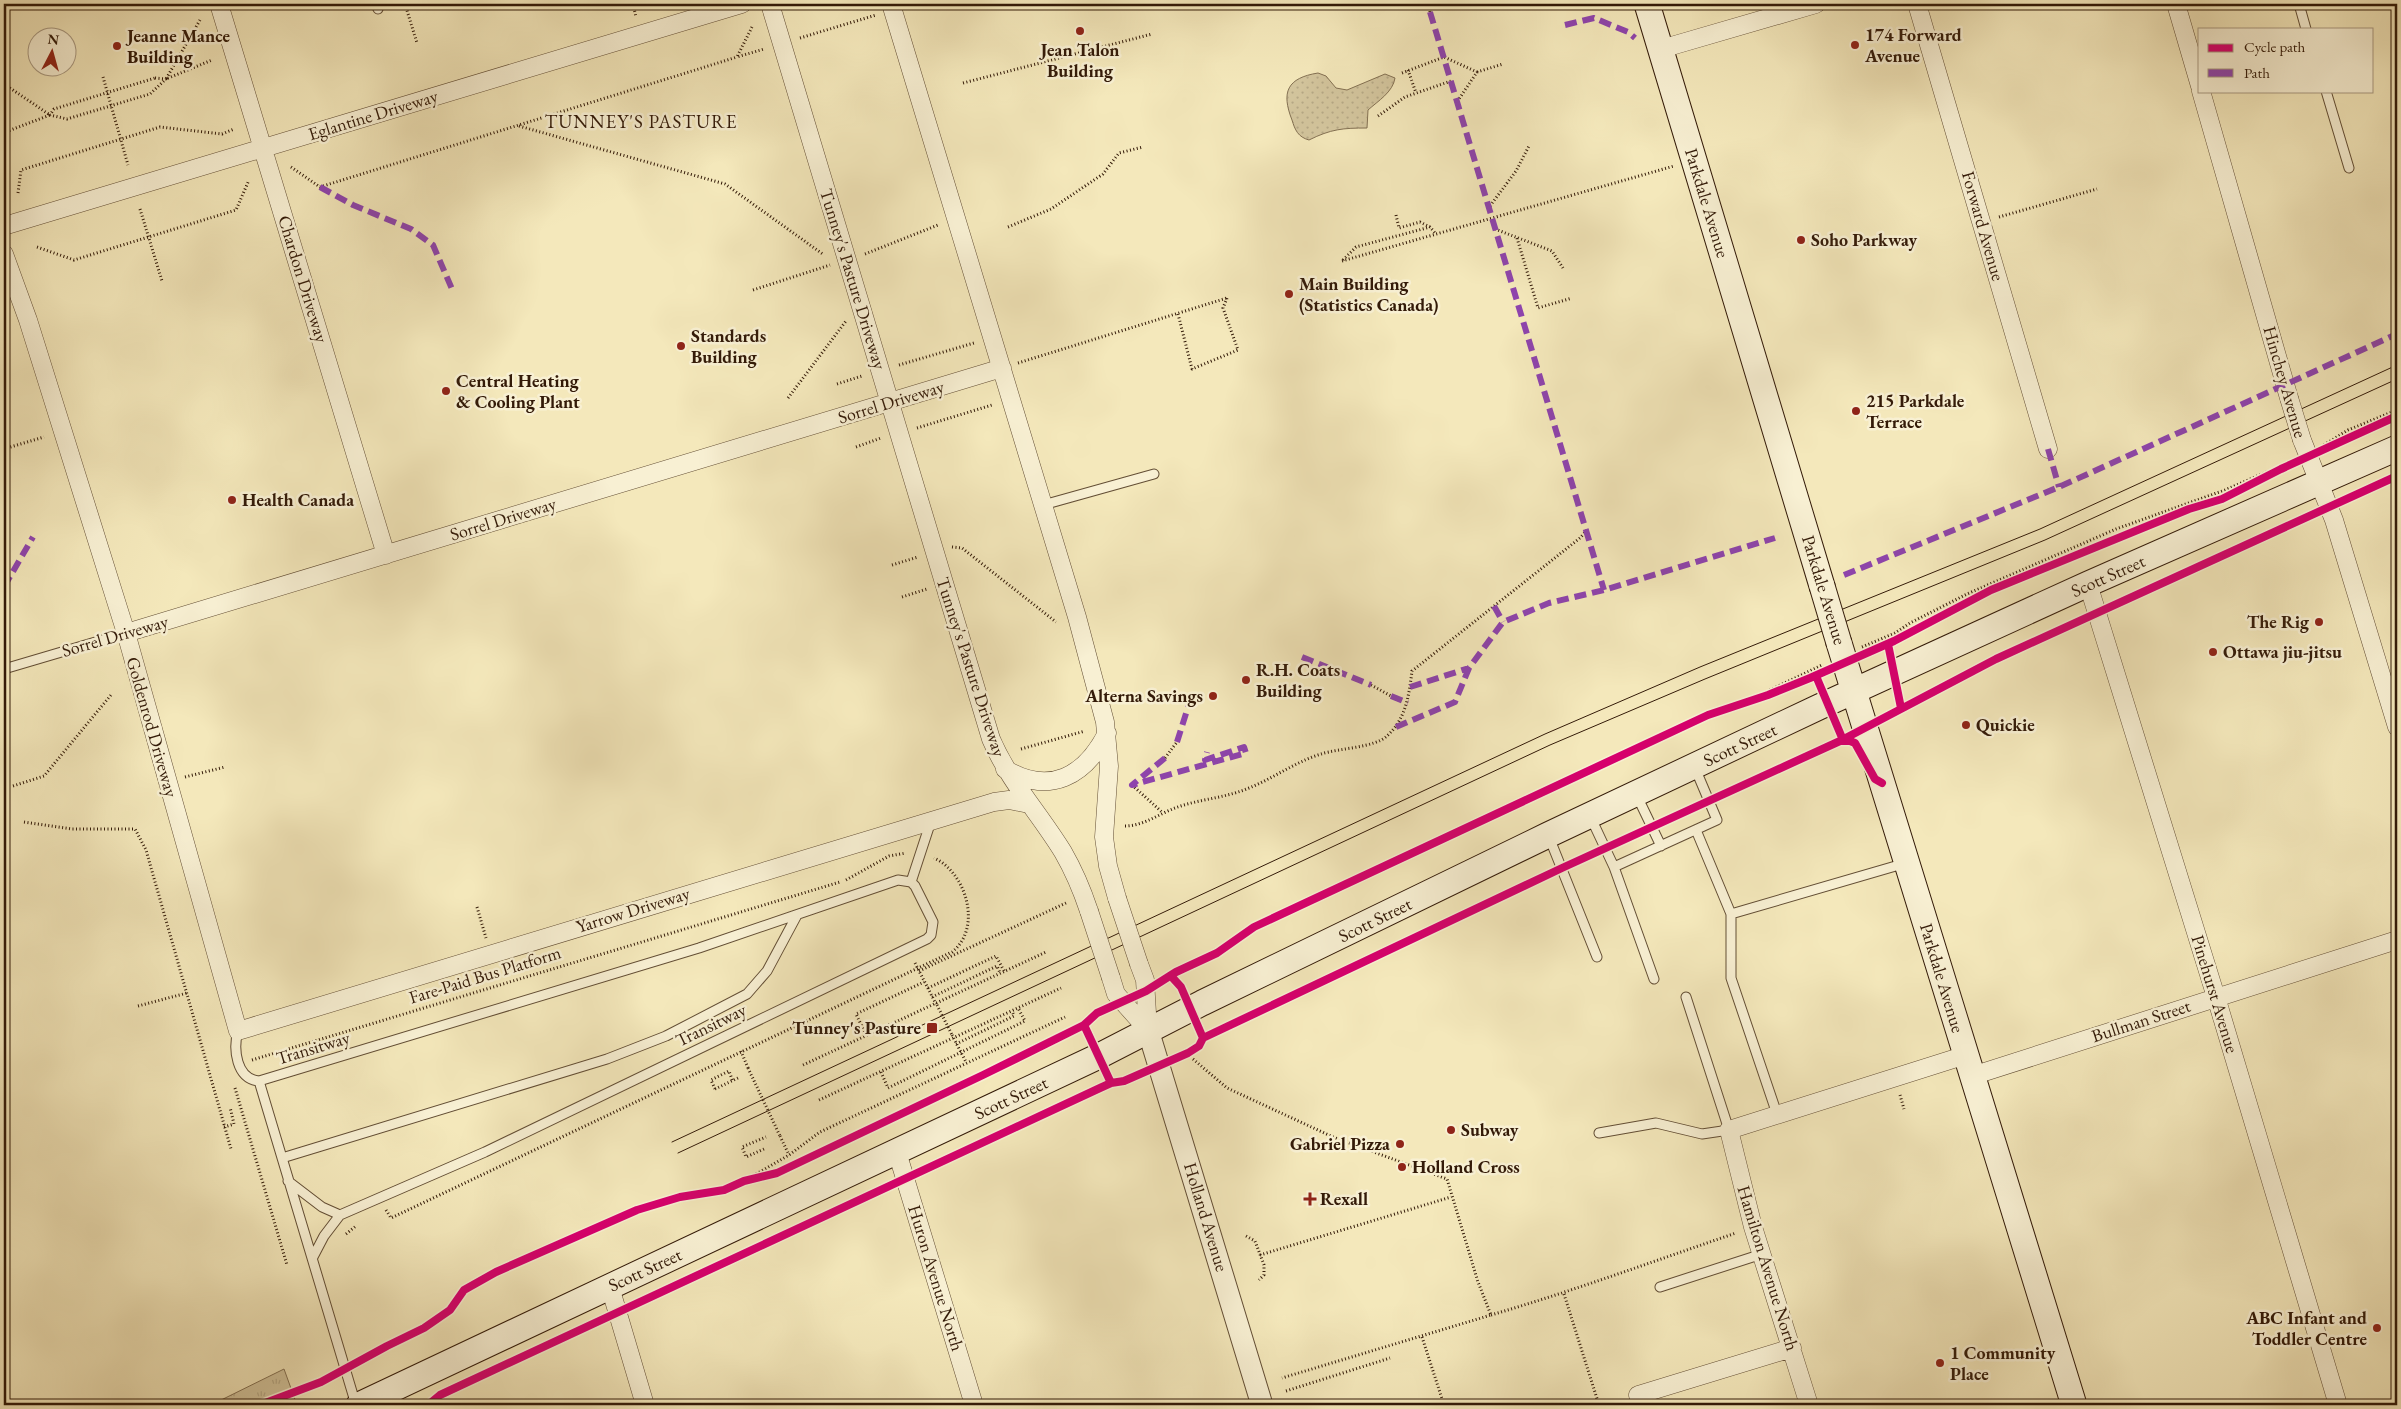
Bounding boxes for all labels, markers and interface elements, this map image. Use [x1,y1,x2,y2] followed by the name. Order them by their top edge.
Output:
[1864,23,1962,67] place label: 174 Forward Avenue
[125,24,231,68] place label: Jeanne Mance Building
[1074,25,1086,37] marker: Jean Talon Building
[28,28,78,78] north arrow
[2198,28,2374,92] legend
[47,30,61,49] text: N
[2244,37,2306,56] text: Cycle path
[1039,38,1119,82] place label: Jean Talon Building
[1849,39,1861,51] marker: 174 Forward Avenue
[111,40,123,52] marker: Jeanne Mance Building
[2244,63,2270,82] text: Path
[305,84,441,145] street label: Eglantine Driveway
[545,109,737,134] district label: TUNNEY'S PASTURE
[1680,145,1735,261] street label: Parkdale Avenue
[1957,168,2010,283] street label: Forward Avenue
[815,186,892,372] street label: Tunney's Pasture Driveway
[273,212,334,345] street label: Chardon Driveway
[1811,228,1917,251] place label: Soho Parkway
[1795,234,1807,246] marker: Soho Parkway
[1299,272,1439,316] place label: Main Building (Statistics Canada)
[1283,288,1295,300] marker: Main Building (Statistics Canada)
[2259,323,2312,440] street label: Hinchey Avenue
[691,324,766,368] place label: Standards Building
[675,340,687,352] marker: Standards Building
[456,369,580,413] place label: Central Heating & Cooling Plant
[835,374,947,429] street label: Sorrel Driveway
[440,385,452,397] marker: Central Heating & Cooling Plant
[1866,389,1965,433] place label: 215 Parkdale Terrace
[1850,405,1862,417] marker: 215 Parkdale Terrace
[242,488,354,511] place label: Health Canada
[447,491,559,546] street label: Sorrel Driveway
[226,494,238,506] marker: Health Canada
[1797,532,1852,648] street label: Parkdale Avenue
[2067,549,2149,602] street label: Scott Street
[932,574,1011,760] street label: Tunney's Pasture Driveway
[59,609,171,662] street label: Sorrel Driveway
[2247,610,2310,633] place label: The Rig
[2313,616,2325,628] marker: The Rig
[2223,640,2342,663] place label: Ottawa jiu-jitsu
[2207,646,2219,658] marker: Ottawa jiu-jitsu
[121,654,184,800] street label: Goldenrod Driveway
[1256,658,1340,702] place label: R.H. Coats Building
[1240,674,1252,686] marker: R.H. Coats Building
[1084,684,1203,707] place label: Alterna Savings
[1207,690,1219,702] marker: Alterna Savings
[1976,713,2035,736] place label: Quickie
[1699,717,1781,772] street label: Scott Street
[1960,719,1972,731] marker: Quickie
[573,881,693,938] street label: Yarrow Driveway
[1334,892,1415,947] street label: Scott Street
[1915,920,1970,1036] street label: Parkdale Avenue
[2187,932,2244,1056] street label: Pinehurst Avenue
[406,940,564,1009] street label: Fare-Paid Bus Platform
[2089,994,2193,1047] street label: Bullman Street
[672,998,750,1051] street label: Transitway
[792,1016,921,1039] place label: Tunney's Pasture
[925,1021,939,1035] marker: Tunney's Pasture
[273,1025,353,1070] street label: Transitway
[970,1070,1052,1125] street label: Scott Street
[1461,1118,1519,1141] place label: Subway
[1445,1124,1457,1136] marker: Subway
[1290,1132,1390,1155] place label: Gabriel Pizza
[1394,1138,1406,1150] marker: Gabriel Pizza
[1412,1155,1520,1178] place label: Holland Cross
[1179,1159,1234,1274] street label: Holland Avenue
[1396,1161,1408,1173] marker: Holland Cross
[1732,1182,1805,1353] street label: Hamilton Avenue North
[1320,1187,1368,1210] place label: Rexall
[1304,1193,1316,1205] marker: Rexall
[903,1202,970,1354] street label: Huron Avenue North
[604,1242,686,1297] street label: Scott Street
[2245,1306,2367,1350] place label: ABC Infant and Toddler Centre
[2371,1322,2383,1334] marker: ABC Infant and Toddler Centre
[1950,1341,2056,1385] place label: 1 Community Place
[1934,1357,1946,1369] marker: 1 Community Place

